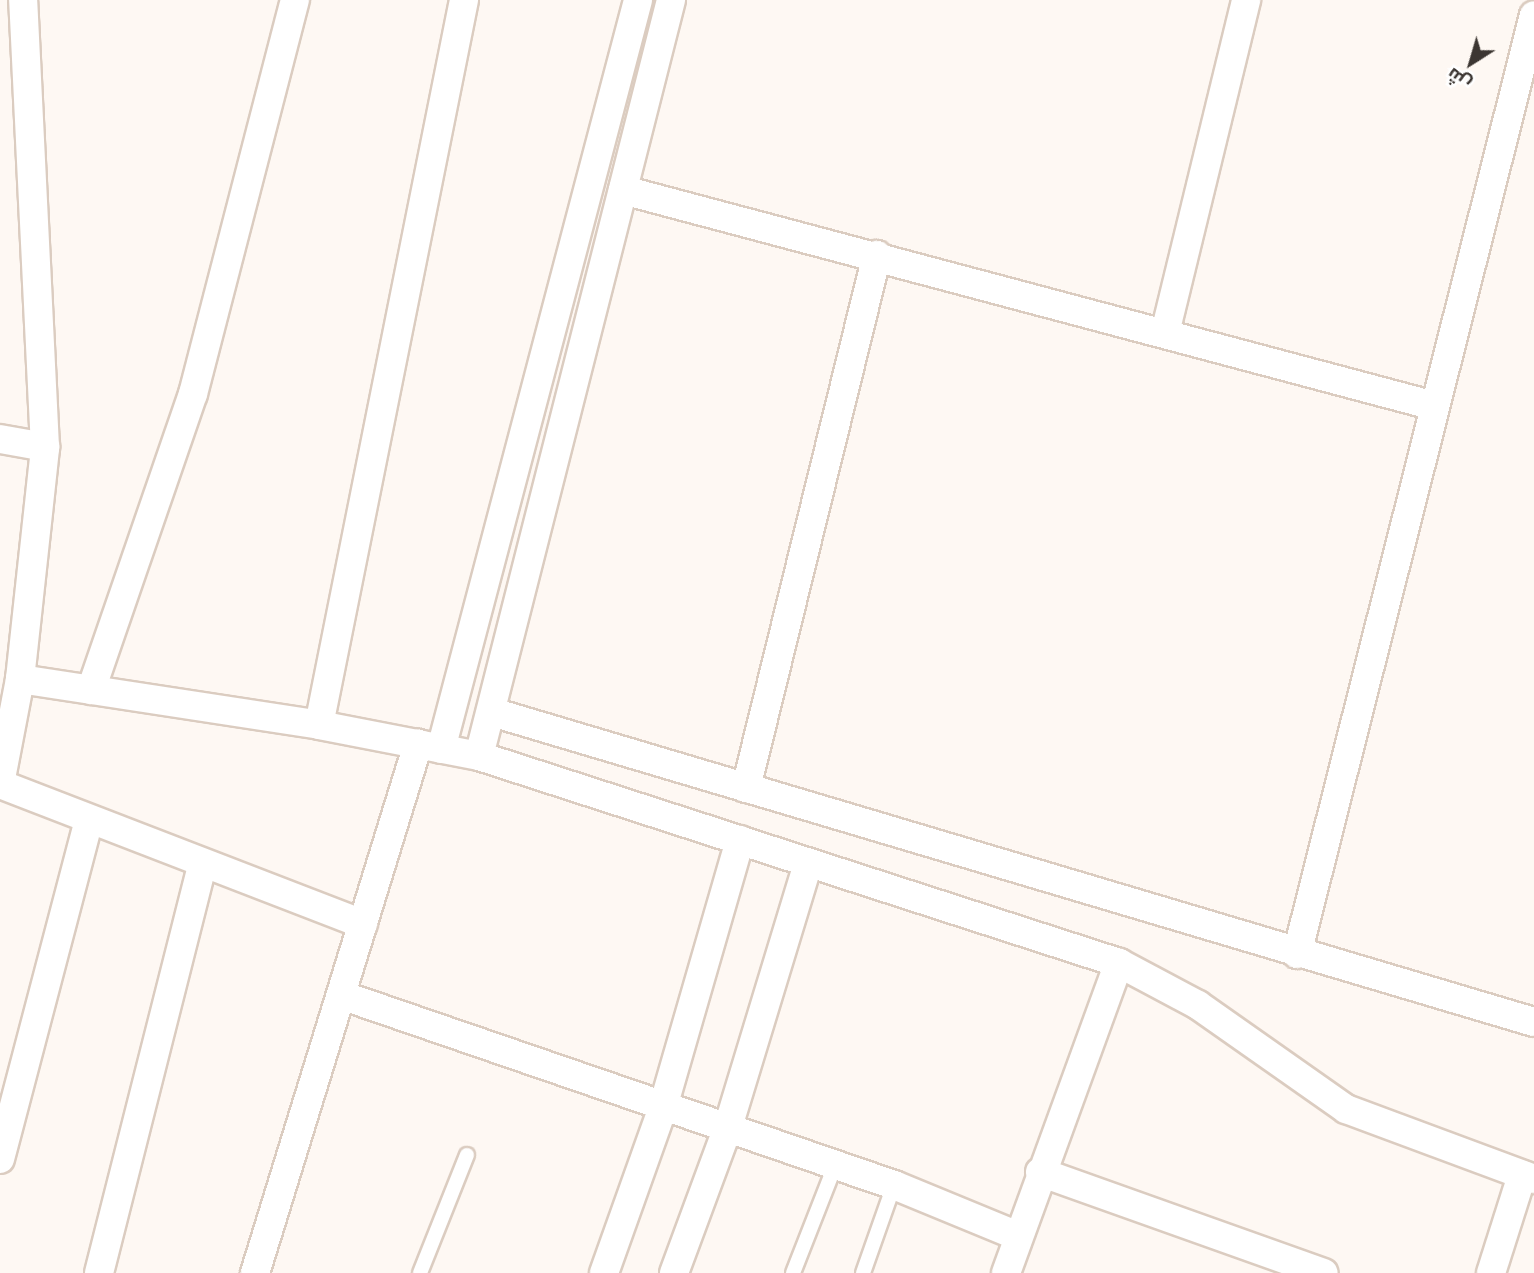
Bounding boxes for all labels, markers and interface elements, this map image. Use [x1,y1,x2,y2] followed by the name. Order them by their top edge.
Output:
[1436,28,1506,98] north arrow
[1441,62,1476,97] text: ش

